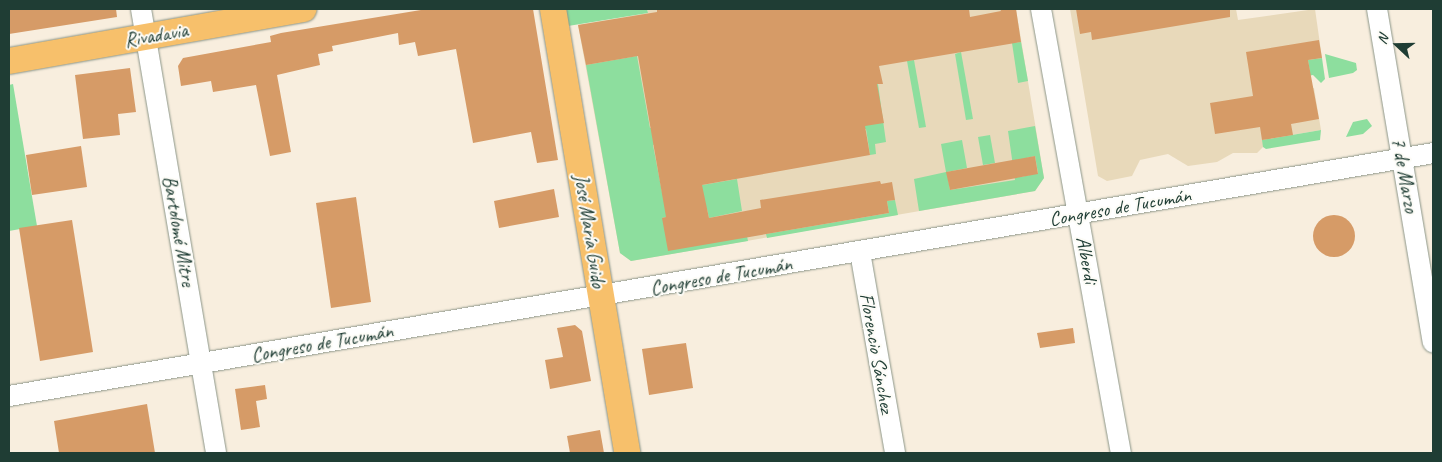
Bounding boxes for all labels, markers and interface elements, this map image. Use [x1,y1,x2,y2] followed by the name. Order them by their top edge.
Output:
[123,18,189,52] street label: Rivadavia
[1372,20,1422,70] north arrow
[1373,32,1392,47] text: N
[1387,135,1423,215] street label: 7 de Marzo
[569,173,611,289] street label: José María Guido
[157,174,201,288] street label: Bartolomé Mitre
[1047,183,1193,231] street label: Congreso de Tucumán
[1071,235,1103,285] street label: Alberdi
[648,252,794,300] street label: Congreso de Tucumán
[855,291,899,415] street label: Florencio Sánchez
[249,319,395,367] street label: Congreso de Tucumán

